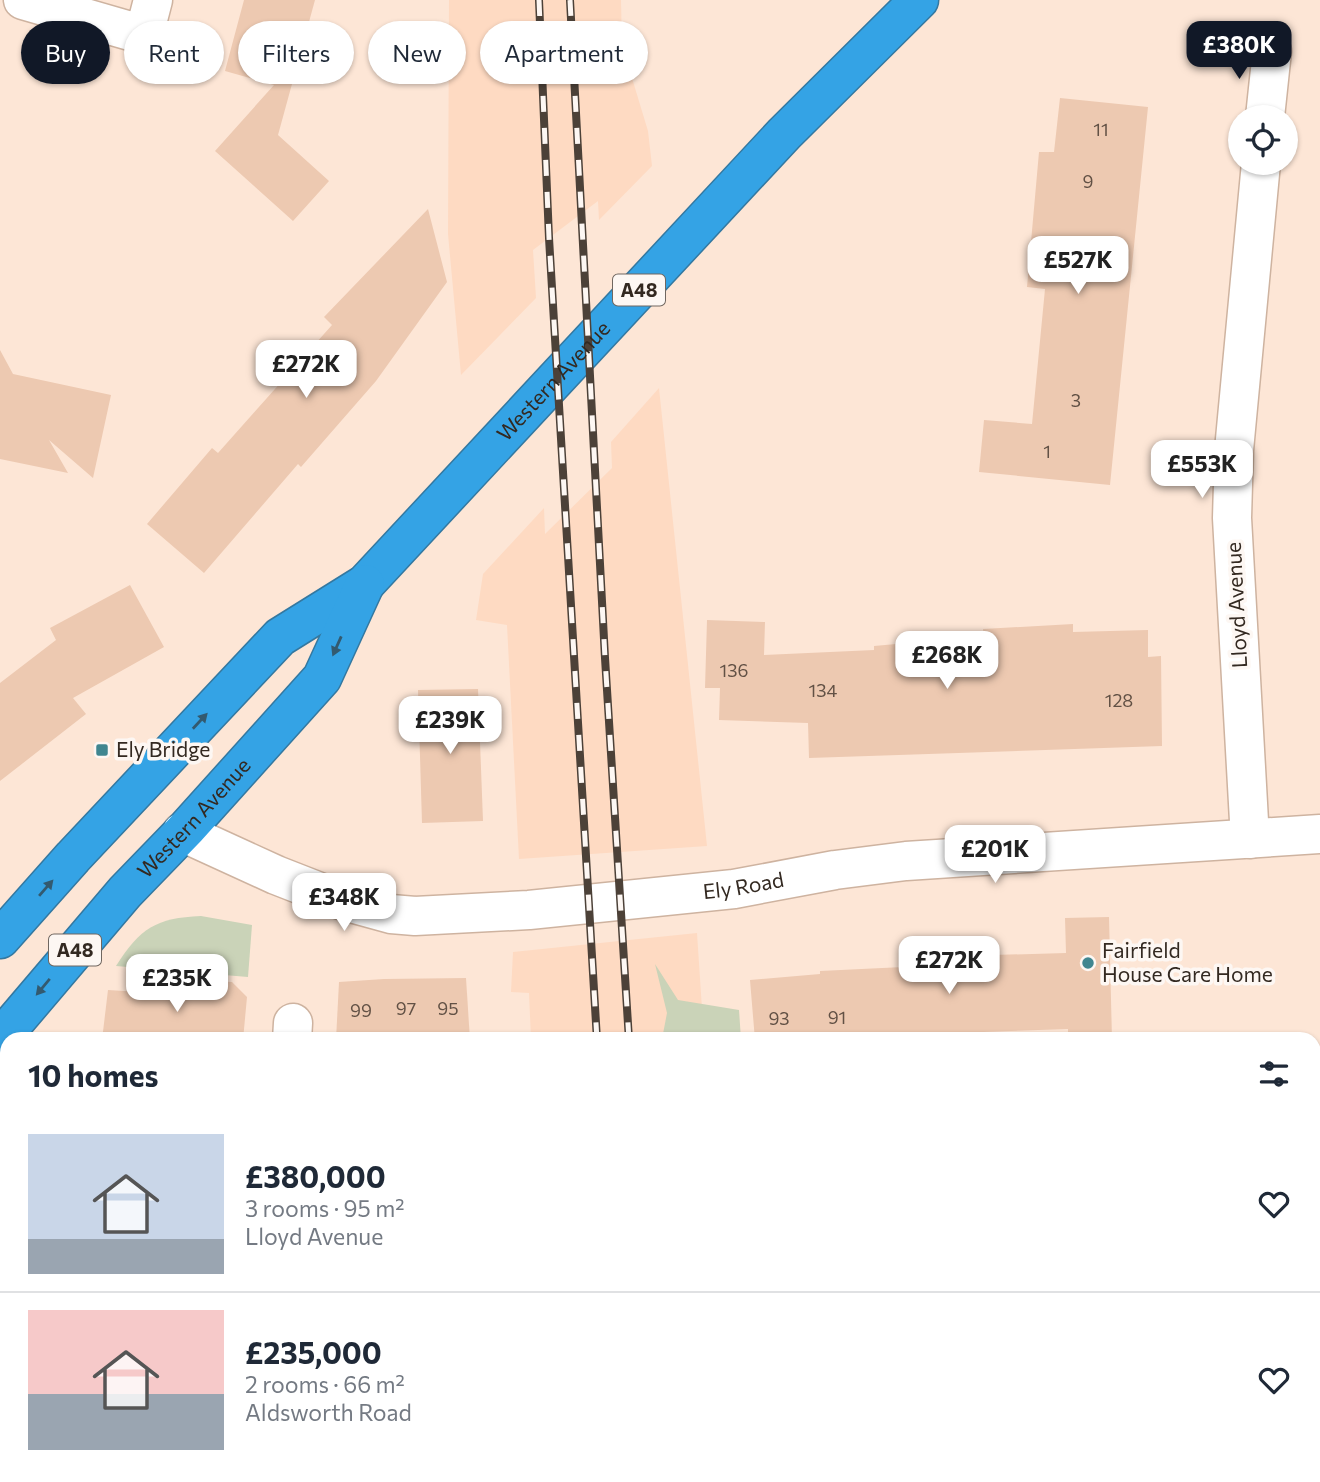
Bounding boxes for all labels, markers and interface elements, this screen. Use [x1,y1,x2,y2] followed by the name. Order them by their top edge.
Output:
[21,21,110,84] chip: Buy
[124,21,224,84] chip: Rent
[238,21,354,84] chip: Filters
[368,21,466,84] chip: New
[480,21,648,84] chip: Apartment
[1190,22,1288,81] pin: £380K
[1203,30,1275,58] text: £380K
[1228,105,1298,175] map controls
[1228,105,1298,175] button: locate
[1093,118,1109,140] house number: 11
[1083,170,1093,192] house number: 9
[1029,236,1127,296] pin: £527K
[1043,245,1113,273] text: £527K
[613,274,665,306] road number: A48
[491,315,614,445] street label: Western Avenue
[257,340,355,400] pin: £272K
[272,349,340,377] text: £272K
[1071,389,1081,411] house number: 3
[1043,440,1051,462] house number: 1
[1153,440,1251,500] pin: £553K
[1167,449,1237,477] text: £553K
[1220,541,1251,669] street label: Lloyd Avenue
[898,632,996,691] pin: £268K
[331,636,343,656] one-way arrow
[911,640,983,668] text: £268K
[720,659,748,681] house number: 136
[809,679,838,701] house number: 134
[1105,689,1133,711] house number: 128
[401,696,499,756] pin: £239K
[415,705,485,733] text: £239K
[192,713,209,730] one-way arrow
[116,736,210,761] place label: Ely Bridge
[94,742,110,758] marker: Ely Bridge
[131,752,255,883] street label: Western Avenue
[946,826,1044,885] pin: £201K
[961,834,1029,862] text: £201K
[702,866,786,903] street label: Ely Road
[295,874,393,933] pin: £348K
[37,880,53,897] one-way arrow
[308,882,380,910] text: £348K
[49,934,101,966] road number: A48
[900,936,998,996] pin: £272K
[1102,937,1273,986] place label: Fairfield House Care Home
[915,945,983,973] text: £272K
[128,954,226,1014] pin: £235K
[1080,955,1096,971] marker: Fairfield House Care Home
[142,963,212,991] text: £235K
[36,979,51,996] one-way arrow
[396,997,416,1019] house number: 97
[437,997,459,1019] house number: 95
[350,999,372,1021] house number: 99
[828,1006,846,1028] house number: 91
[768,1007,790,1029] house number: 93
[1255,1055,1293,1093] icon: filters
[28,1056,158,1093] text: 10 homes
[245,1157,386,1194] text: £380,000
[84,1162,168,1246] icon: home
[1255,1185,1293,1223] icon: heart
[245,1194,404,1222] text: 3 rooms · 95 m²
[245,1222,383,1250] text: Lloyd Avenue
[245,1333,382,1370] text: £235,000
[84,1338,168,1422] icon: home
[1255,1361,1293,1399] icon: heart
[245,1370,405,1398] text: 2 rooms · 66 m²
[245,1398,412,1426] text: Aldsworth Road

